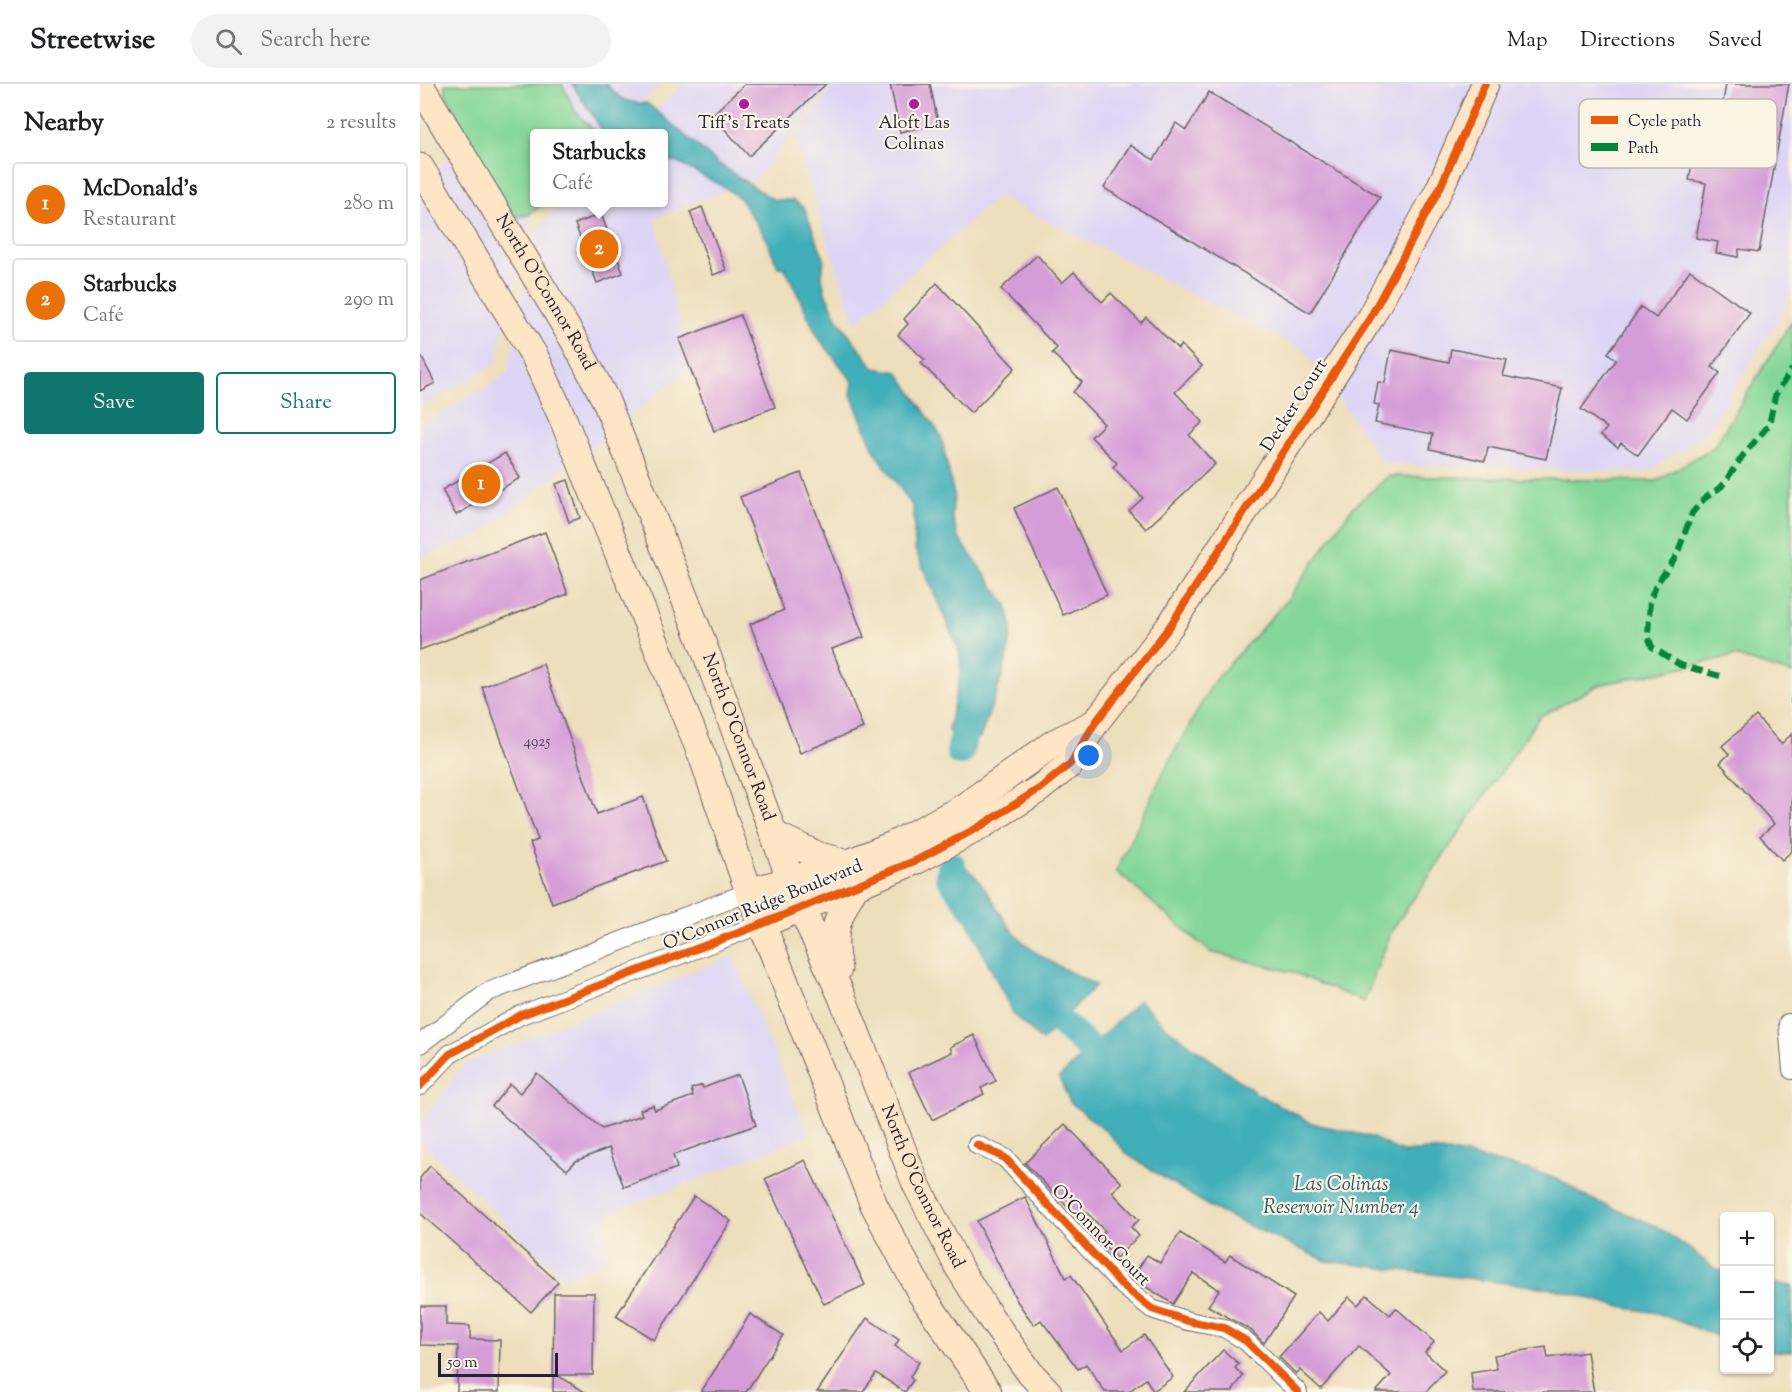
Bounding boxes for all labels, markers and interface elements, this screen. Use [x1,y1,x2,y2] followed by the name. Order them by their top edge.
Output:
[191,14,611,68] search box
[30,21,155,61] text: Streetwise
[212,25,245,58] icon: search
[260,25,371,57] text: Search here
[1507,26,1547,56] text: Map
[1580,26,1675,56] text: Directions
[1708,26,1762,56] text: Saved
[737,97,751,111] marker: Tiff's Treats
[907,97,921,111] marker: Aloft Las Colinas
[1579,99,1777,168] legend
[24,105,104,142] text: Nearby
[326,109,396,138] text: 2 results
[698,111,790,137] place label: Tiff's Treats
[878,111,950,158] place label: Aloft Las Colinas
[1628,111,1702,134] text: Cycle path
[530,129,668,207] popup
[552,138,646,170] text: Starbucks
[1628,138,1659,161] text: Path
[552,170,593,199] text: Café
[83,174,197,206] text: McDonald's
[42,190,49,219] text: 1
[343,190,394,219] text: 280 m
[83,206,176,235] text: Restaurant
[488,210,601,375] street label: North O'Connor Road
[580,226,618,272] pin: 2
[83,270,177,302] text: Starbucks
[41,286,50,315] text: 2
[344,286,394,315] text: 290 m
[83,302,124,331] text: Café
[1255,354,1335,458] street label: Decker Court
[24,372,204,434] button: Save
[216,372,396,434] button: Share
[462,462,500,506] pin: 1
[694,650,781,825] street label: North O'Connor Road
[524,732,550,753] house number: 4925
[1074,741,1103,770] your location
[659,854,867,958] street label: O'Connor Ridge Boulevard
[873,1101,970,1273] street label: North O'Connor Road
[1263,1171,1419,1223] water label: Las Colinas Reservoir Number 4
[1045,1179,1155,1293] street label: O'Connor Court
[1720,1212,1774,1374] map controls
[1720,1212,1774,1266] button: +
[1720,1266,1774,1320] button: −
[1720,1320,1774,1374] button: locate
[438,1350,558,1378] scale bar
[447,1352,478,1375] text: 50 m

